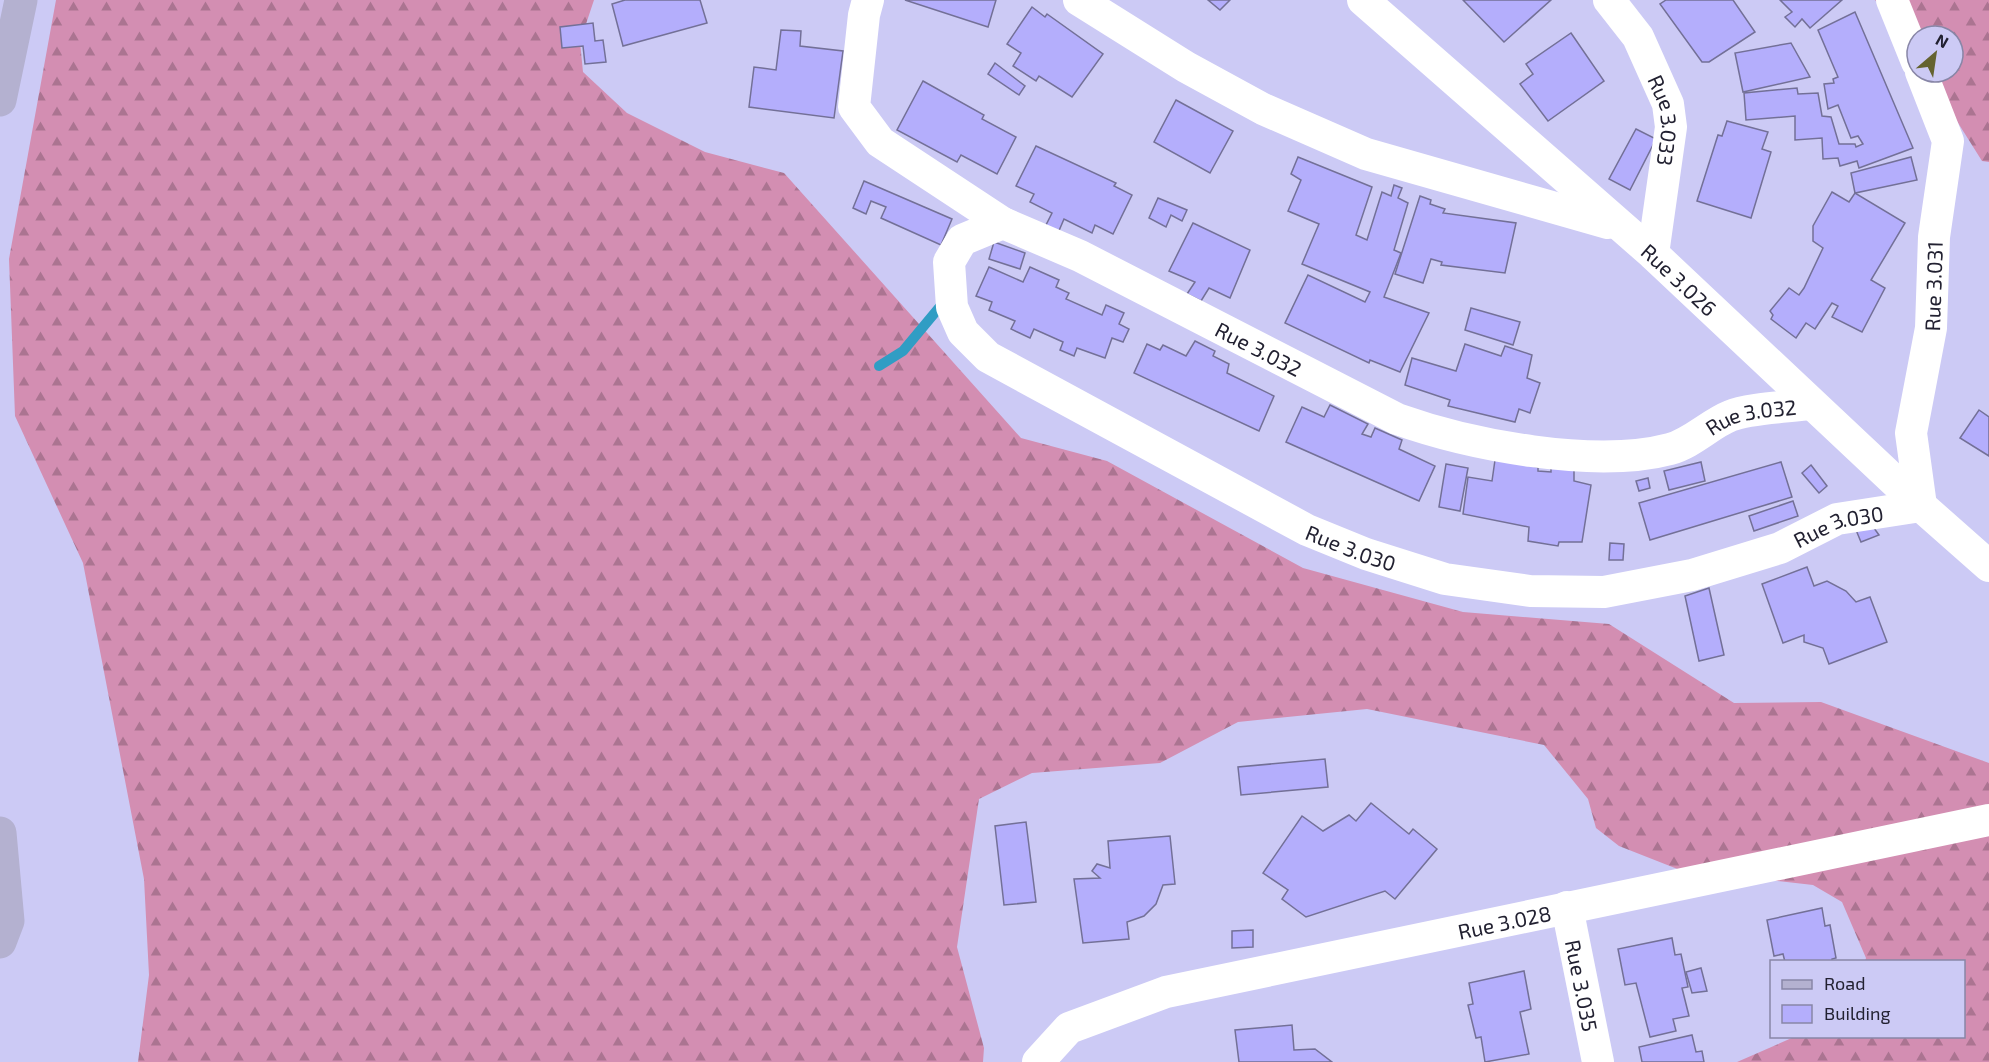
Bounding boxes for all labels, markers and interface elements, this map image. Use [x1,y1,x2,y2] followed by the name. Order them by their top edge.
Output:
[1905,24,1965,84] north arrow
[1933,29,1952,52] text: N
[1644,70,1684,167] street label: Rue 3.033
[1637,238,1722,320] street label: Rue 3.026
[1918,241,1946,332] street label: Rue 3.031
[1212,316,1306,381] street label: Rue 3.032
[1700,393,1797,439] street label: Rue 3.032
[1789,500,1885,552] street label: Rue 3.030
[1302,518,1399,575] street label: Rue 3.030
[1455,899,1553,943] street label: Rue 3.028
[1561,937,1604,1034] street label: Rue 3.035
[1770,960,1965,1038] legend
[1824,972,1865,994] text: Road
[1824,1002,1891,1024] text: Building

